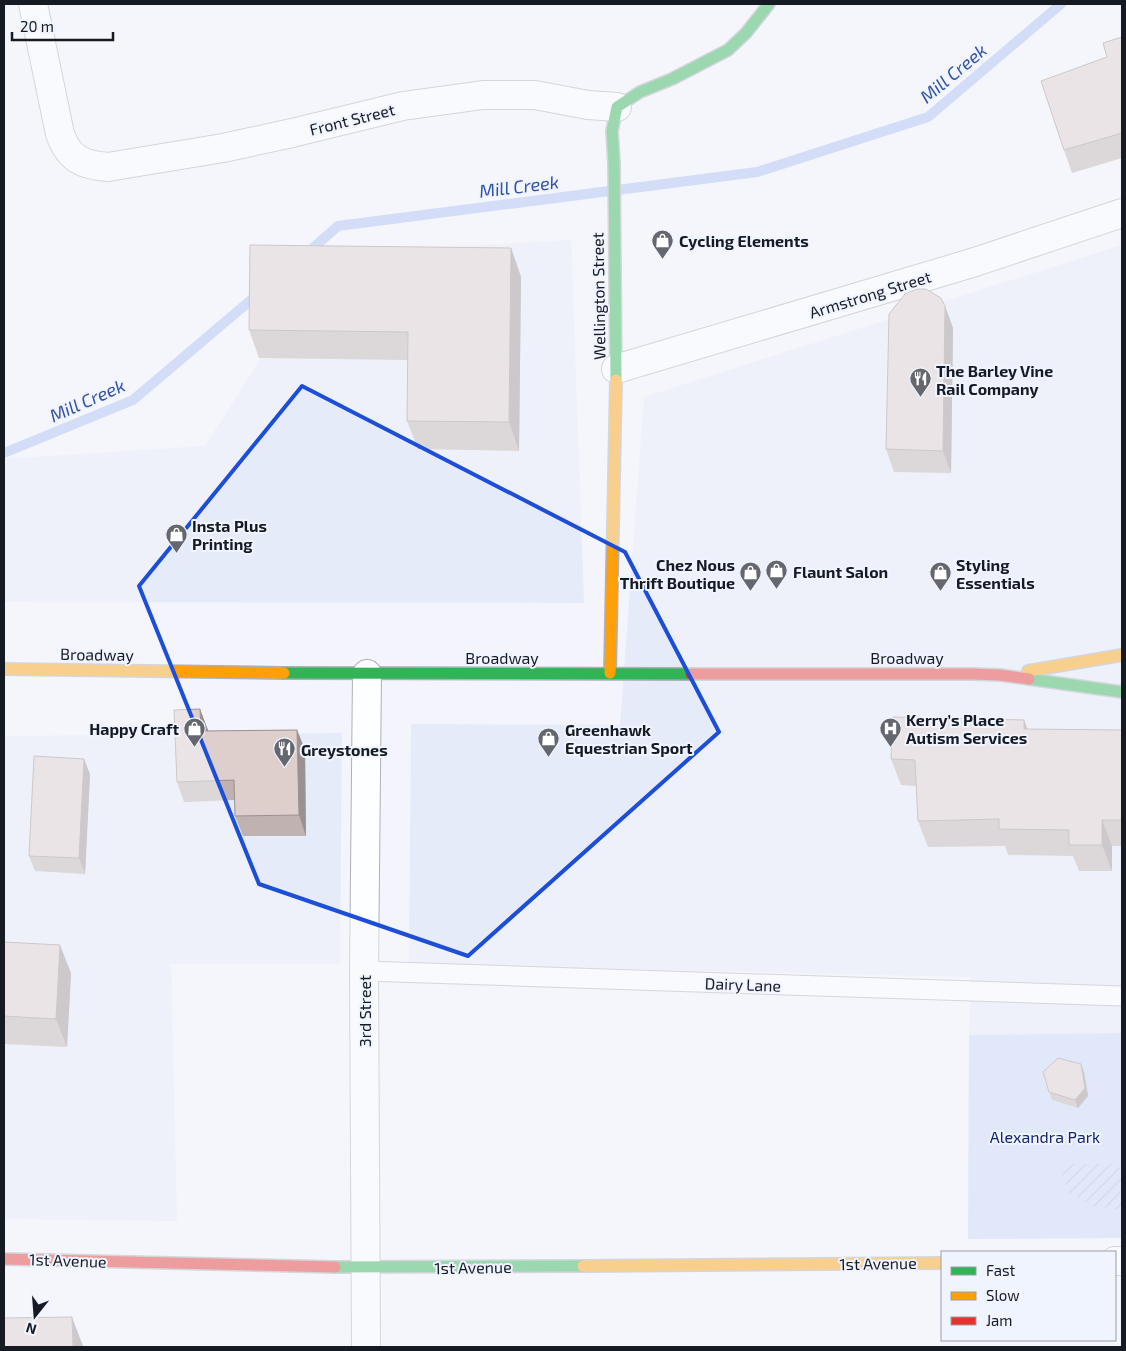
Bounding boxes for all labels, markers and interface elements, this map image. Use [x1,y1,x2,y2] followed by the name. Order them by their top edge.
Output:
[12,10,114,42] scale bar
[20,17,54,35] text: 20 m
[915,39,991,107] water label: Mill Creek
[307,99,397,139] street label: Front Street
[478,170,560,202] water label: Mill Creek
[651,228,675,259] shop icon: Cycling Elements
[679,231,809,251] place label: Cycling Elements
[587,232,609,360] street label: Wellington Street
[807,266,933,322] street label: Armstrong Street
[936,361,1053,399] place label: The Barley Vine Rail Company
[908,367,932,398] restaurant icon: The Barley Vine Rail Company
[46,374,128,426] water label: Mill Creek
[192,516,267,553] place label: Insta Plus Printing
[164,522,188,553] shop icon: Insta Plus Printing
[620,555,735,592] place label: Chez Nous Thrift Boutique
[956,555,1035,592] place label: Styling Essentials
[765,559,789,590] shop icon: Flaunt Salon
[739,561,763,592] shop icon: Chez Nous Thrift Boutique
[928,561,952,592] shop icon: Styling Essentials
[793,562,888,581] place label: Flaunt Salon
[60,644,134,664] street label: Broadway
[465,648,539,667] street label: Broadway
[870,648,944,667] street label: Broadway
[906,710,1027,747] place label: Kerry’s Place Autism Services
[183,716,207,747] shop icon: Happy Craft
[878,716,902,747] hospital icon: Kerry’s Place Autism Services
[89,719,179,739] place label: Happy Craft
[565,720,693,757] place label: Greenhawk Equestrian Sport
[537,726,561,757] shop icon: Greenhawk Equestrian Sport
[273,737,297,768] restaurant icon: Greystones
[301,740,388,760] place label: Greystones
[705,973,781,995] street label: Dairy Lane
[355,975,374,1047] street label: 3rd Street
[990,1127,1100,1146] park label: Alexandra Park
[29,1249,107,1271] street label: 1st Avenue
[941,1251,1116,1341] legend
[839,1253,917,1273] street label: 1st Avenue
[434,1257,512,1277] street label: 1st Avenue
[986,1261,1016,1279] text: Fast
[986,1286,1020,1304] text: Slow
[10,1291,60,1341] north arrow
[986,1311,1012,1329] text: Jam
[24,1319,38,1339] text: N

